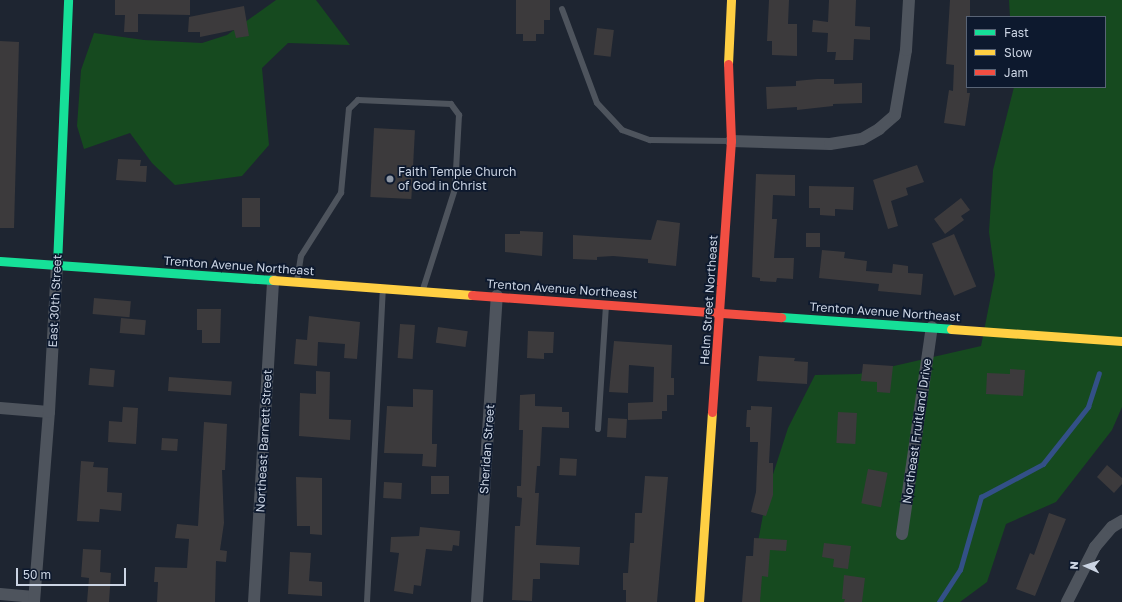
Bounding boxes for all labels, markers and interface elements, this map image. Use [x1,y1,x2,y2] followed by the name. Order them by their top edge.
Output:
[966,16,1106,88] legend
[1004,25,1029,40] text: Fast
[1004,45,1032,60] text: Slow
[1004,65,1028,80] text: Jam
[398,165,516,193] place label: Faith Temple Church of God in Christ
[385,174,395,184] marker: Faith Temple Church of God in Christ
[697,234,721,366] street label: Helm Street Northeast
[45,254,65,348] street label: East 30th Street
[163,254,315,278] street label: Trenton Avenue Northeast
[486,277,638,301] street label: Trenton Avenue Northeast
[809,300,961,324] street label: Trenton Avenue Northeast
[900,357,934,505] street label: Northeast Fruitland Drive
[253,369,275,513] street label: Northeast Barnett Street
[477,404,497,494] street label: Sheridan Street
[1066,546,1106,586] north arrow
[18,560,128,586] scale bar
[1067,561,1080,570] text: N
[23,567,51,582] text: 50 m

